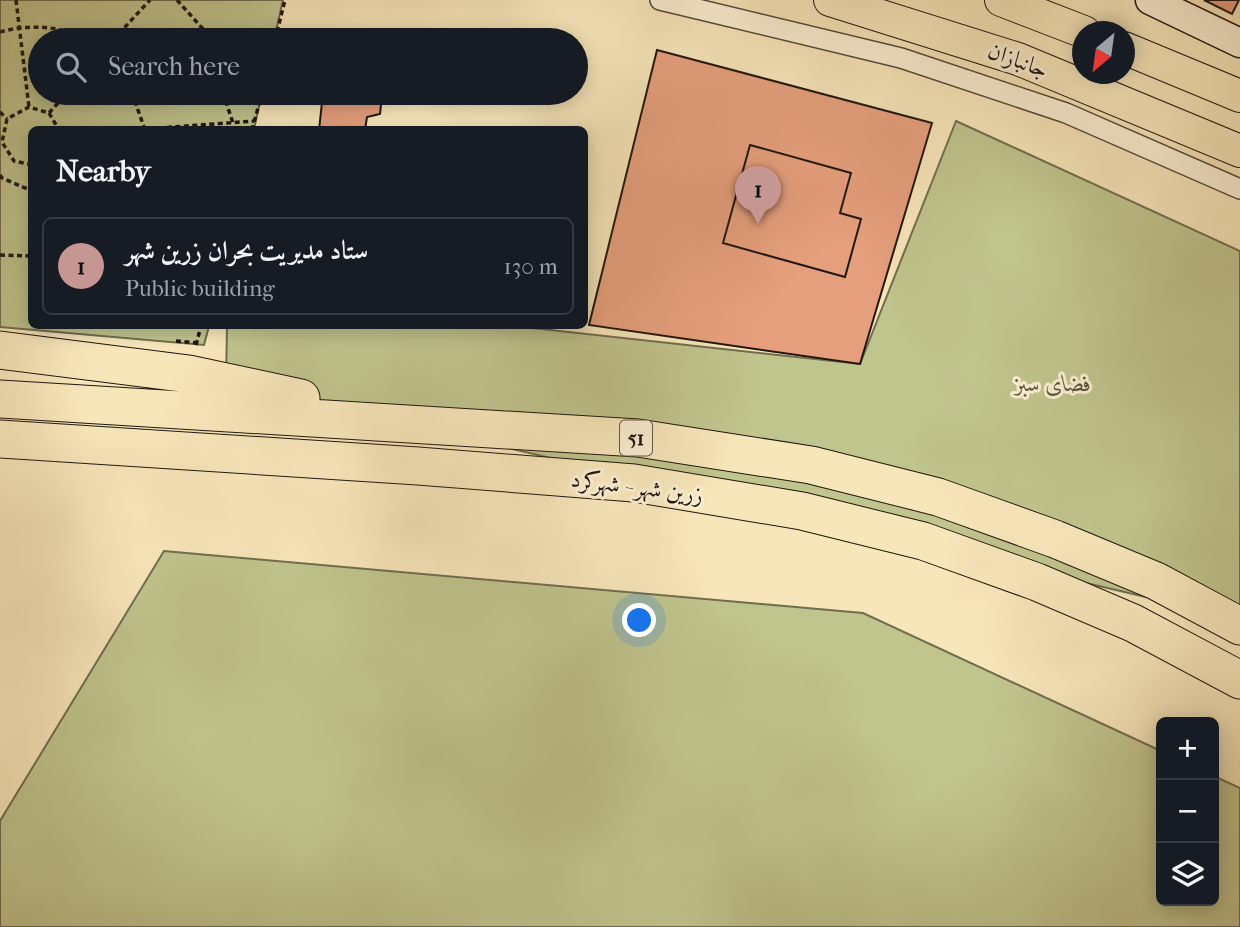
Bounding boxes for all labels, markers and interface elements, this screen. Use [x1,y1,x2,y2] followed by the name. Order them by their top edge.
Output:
[1072,21,1135,84] north arrow
[28,28,588,105] search box
[984,37,1052,83] street label: جانبازان
[52,48,90,86] icon: search
[108,51,240,82] text: Search here
[56,154,151,189] text: Nearby
[735,166,781,224] pin: 1
[125,235,368,266] text: ستاد مدیریت بحران زرین شهر
[77,253,85,280] text: 1
[504,253,558,280] text: 130 m
[125,275,275,302] text: Public building
[1013,370,1091,397] park label: فضای سبز
[620,420,652,456] road number: 51
[569,465,705,509] street label: زرین شهر - شهرکرد
[622,603,656,637] your location
[1156,717,1219,906] map controls
[1156,717,1219,780] button: +
[1156,780,1219,843] button: −
[1156,843,1219,906] button: layers

